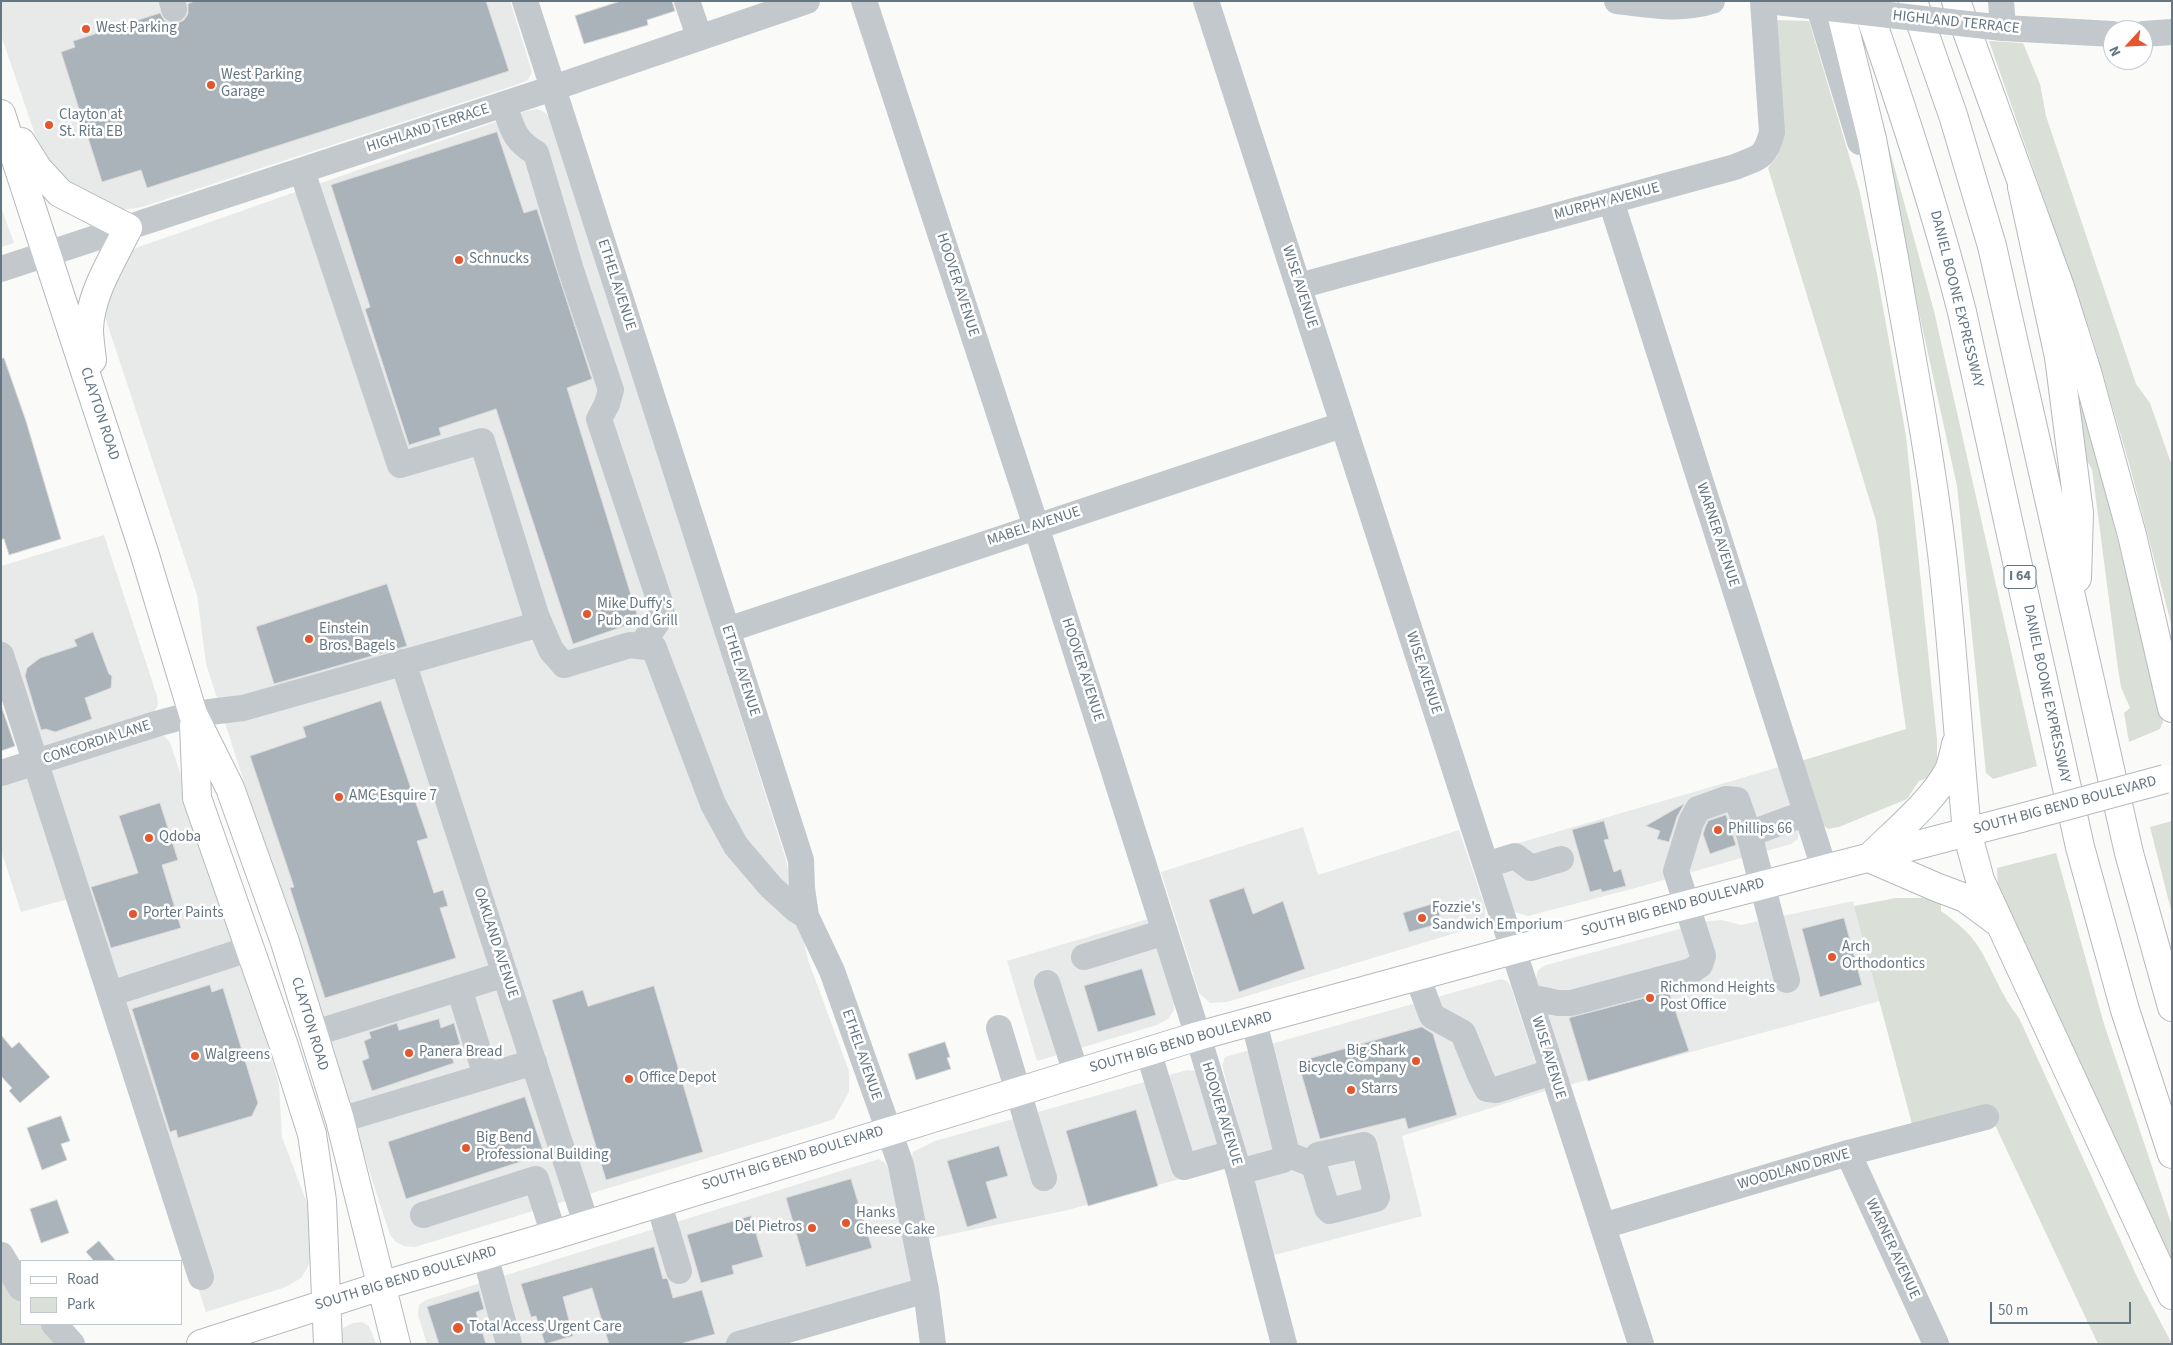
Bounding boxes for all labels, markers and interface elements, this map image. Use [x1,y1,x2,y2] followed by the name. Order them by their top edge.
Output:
[1892,7,2020,39] street label: HIGHLAND TERRACE
[96,20,177,38] place label: West Parking
[2103,20,2153,70] north arrow
[80,23,92,35] marker: West Parking
[2104,42,2126,59] text: N
[221,67,302,102] place label: West Parking Garage
[205,79,217,91] marker: West Parking Garage
[365,101,491,157] street label: HIGHLAND TERRACE
[59,107,123,142] place label: Clayton at St. Rita EB
[43,119,55,131] marker: Clayton at St. Rita EB
[1552,179,1662,225] street label: MURPHY AVENUE
[1925,209,1987,389] street label: DANIEL BOONE EXPRESSWAY
[932,231,982,339] street label: HOOVER AVENUE
[593,237,639,333] street label: ETHEL AVENUE
[1277,244,1321,330] street label: WISE AVENUE
[469,251,529,269] place label: Schnucks
[453,254,465,266] marker: Schnucks
[75,365,123,463] street label: CLAYTON ROAD
[1692,481,1742,589] street label: WARNER AVENUE
[985,503,1083,551] street label: MABEL AVENUE
[2004,566,2036,588] road number: I 64
[597,596,678,631] place label: Mike Duffy's Pub and Grill
[2018,603,2074,785] street label: DANIEL BOONE EXPRESSWAY
[581,608,593,620] marker: Mike Duffy's Pub and Grill
[1057,616,1107,724] street label: HOOVER AVENUE
[319,621,395,656] place label: Einstein Bros. Bagels
[717,623,763,719] street label: ETHEL AVENUE
[1401,630,1445,716] street label: WISE AVENUE
[303,633,315,645] marker: Einstein Bros. Bagels
[41,717,153,769] street label: CONCORDIA LANE
[1971,773,2159,839] street label: SOUTH BIG BEND BOULEVARD
[349,788,437,806] place label: AMC Esquire 7
[333,791,345,803] marker: AMC Esquire 7
[1728,821,1792,839] place label: Phillips 66
[1712,824,1724,836] marker: Phillips 66
[159,829,201,847] place label: Qdoba
[143,832,155,844] marker: Qdoba
[1579,875,1767,941] street label: SOUTH BIG BEND BOULEVARD
[469,886,521,1000] street label: OAKLAND AVENUE
[1432,900,1563,935] place label: Fozzie's Sandwich Emporium
[143,905,223,923] place label: Porter Paints
[127,908,139,920] marker: Porter Paints
[1416,912,1428,924] marker: Fozzie's Sandwich Emporium
[1842,939,1925,974] place label: Arch Orthodontics
[1826,951,1838,963] marker: Arch Orthodontics
[286,975,332,1073] street label: CLAYTON ROAD
[1660,980,1775,1015] place label: Richmond Heights Post Office
[1644,992,1656,1004] marker: Richmond Heights Post Office
[837,1007,885,1103] street label: ETHEL AVENUE
[1088,1008,1274,1078] street label: SOUTH BIG BEND BOULEVARD
[1527,1014,1569,1102] street label: WISE AVENUE
[1298,1043,1406,1078] place label: Big Shark Bicycle Company
[419,1044,502,1062] place label: Panera Bread
[205,1047,270,1065] place label: Walgreens
[403,1047,415,1059] marker: Panera Bread
[189,1050,201,1062] marker: Walgreens
[1410,1055,1422,1067] marker: Big Shark Bicycle Company
[1197,1060,1245,1168] street label: HOOVER AVENUE
[639,1070,716,1088] place label: Office Depot
[623,1073,635,1085] marker: Office Depot
[1361,1081,1398,1099] place label: Starrs
[1345,1084,1357,1096] marker: Starrs
[700,1123,886,1195] street label: SOUTH BIG BEND BOULEVARD
[476,1130,609,1165] place label: Big Bend Professional Building
[460,1142,472,1154] marker: Big Bend Professional Building
[1736,1145,1852,1195] street label: WOODLAND DRIVE
[1861,1196,1923,1302] street label: WARNER AVENUE
[856,1205,935,1240] place label: Hanks Cheese Cake
[840,1217,852,1229] marker: Hanks Cheese Cake
[735,1219,802,1237] place label: Del Pietros
[806,1222,818,1234] marker: Del Pietros
[313,1243,499,1315] street label: SOUTH BIG BEND BOULEVARD
[20,1260,182,1325] legend
[67,1269,99,1290] text: Road
[1993,1292,2134,1324] scale bar
[67,1294,95,1315] text: Park
[1998,1300,2028,1321] text: 50 m
[469,1319,622,1337] place label: Total Access Urgent Care
[451,1321,465,1335] marker: Total Access Urgent Care

